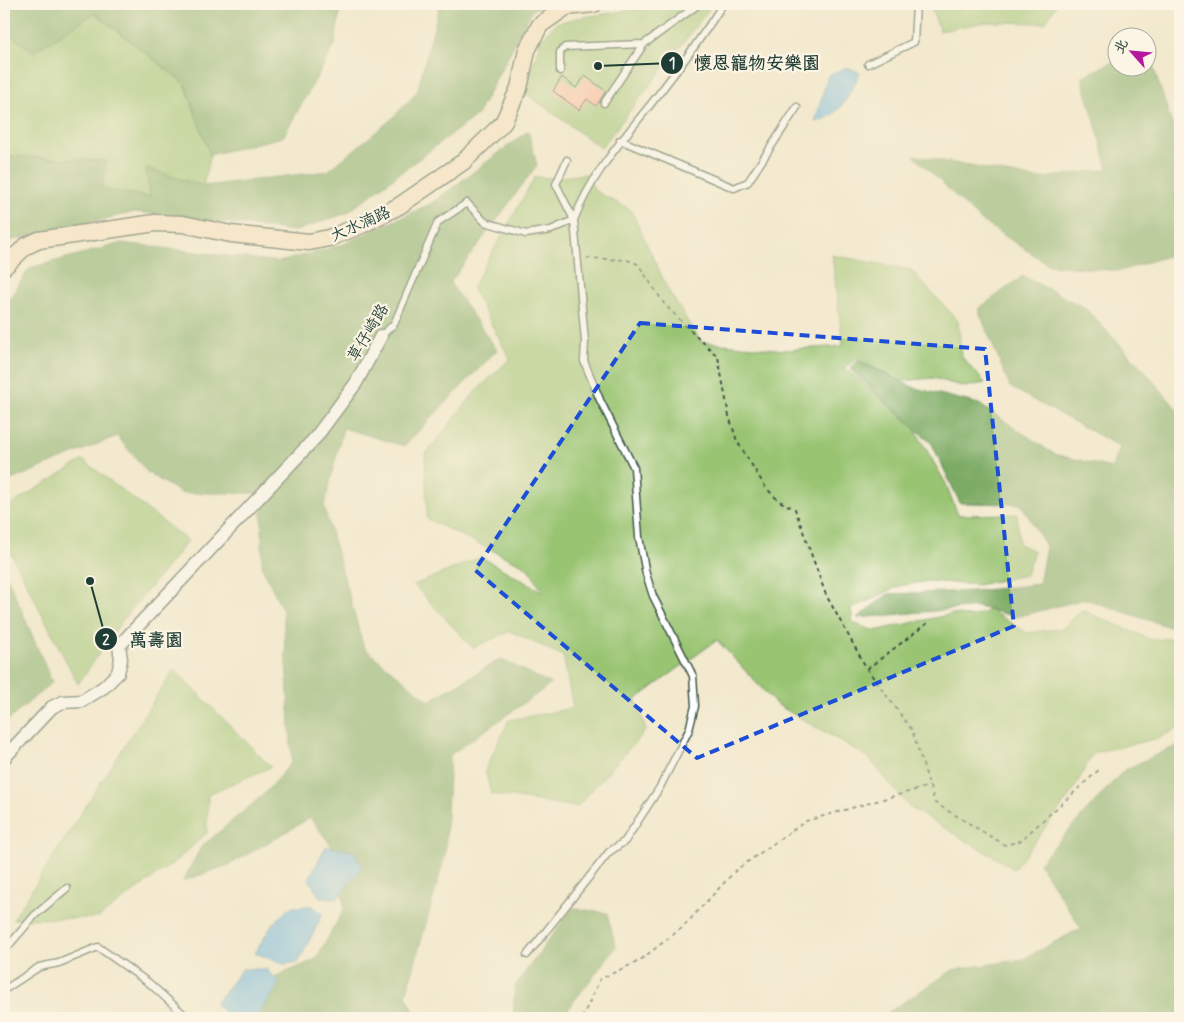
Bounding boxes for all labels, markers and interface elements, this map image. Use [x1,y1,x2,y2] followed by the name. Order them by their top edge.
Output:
[1106,28,1156,78] north arrow
[1110,36,1133,57] text: 北
[659,46,830,79] callout: 懷恩寵物安樂園
[694,52,820,76] text: 懷恩寵物安樂園
[669,54,675,74] text: 1
[327,202,394,247] street label: 大水湳路
[343,300,394,366] street label: 草仔崎路
[94,623,193,656] callout: 萬壽園
[129,629,183,653] text: 萬壽園
[102,631,110,651] text: 2

